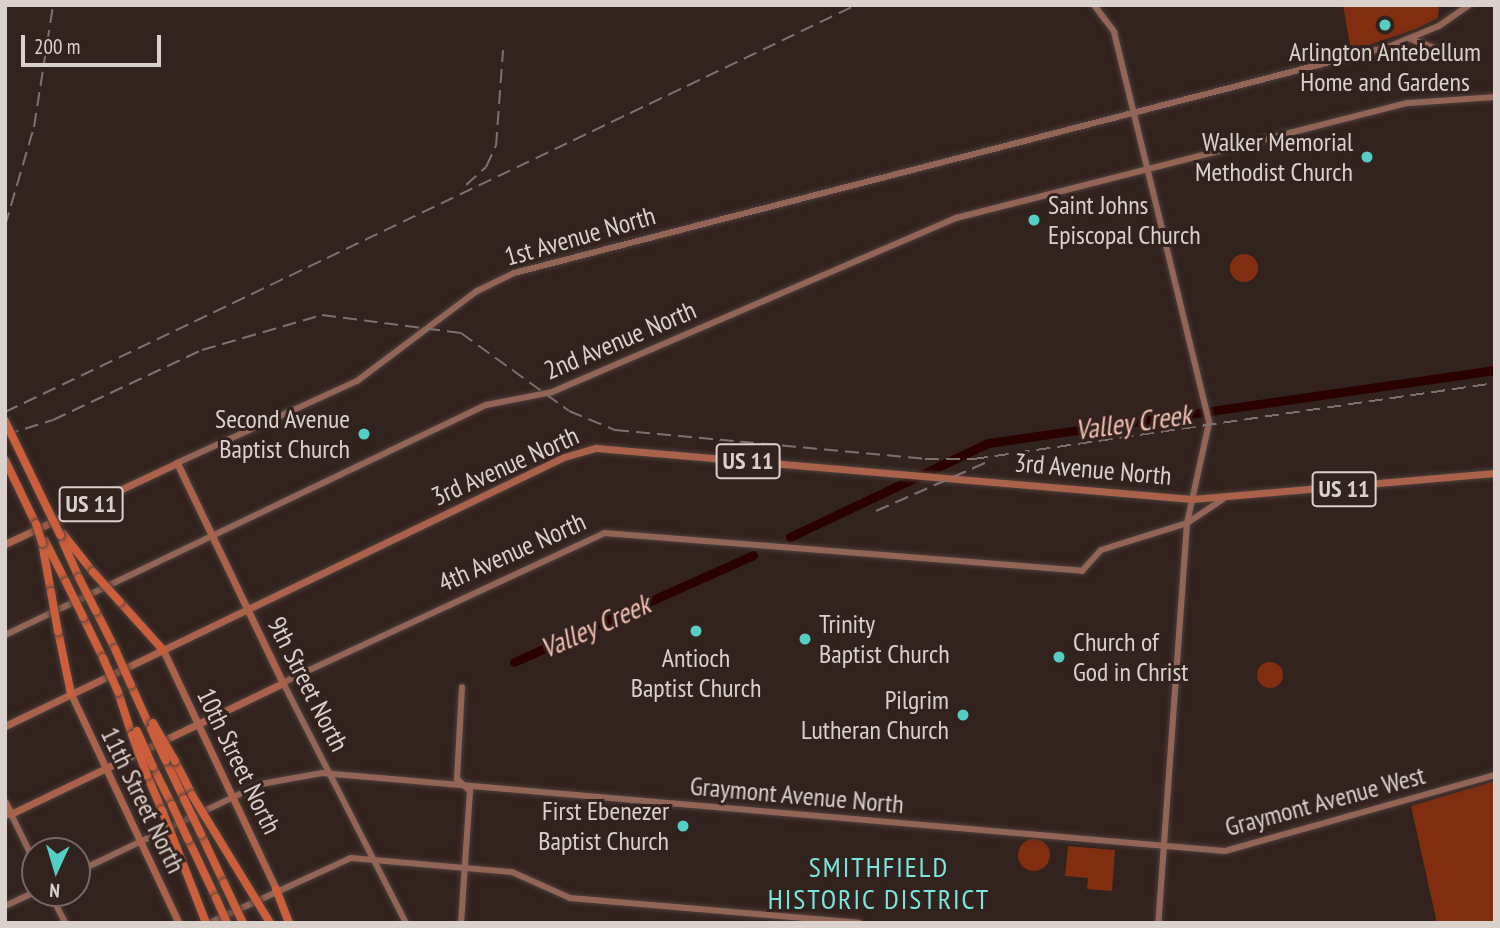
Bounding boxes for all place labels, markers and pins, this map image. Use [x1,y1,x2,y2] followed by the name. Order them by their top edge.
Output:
[1377,17,1393,33] marker: Arlington Antebellum Home and Gardens
[1289,36,1481,98] place label: Arlington Antebellum Home and Gardens
[1195,126,1353,188] place label: Walker Memorial Methodist Church
[1359,149,1375,165] marker: Walker Memorial Methodist Church
[1048,189,1201,250] place label: Saint Johns Episcopal Church
[1026,212,1042,228] marker: Saint Johns Episcopal Church
[214,403,350,464] place label: Second Avenue Baptist Church
[356,426,372,442] marker: Second Avenue Baptist Church
[819,608,950,670] place label: Trinity Baptist Church
[688,623,704,639] marker: Antioch Baptist Church
[1073,626,1188,688] place label: Church of God in Christ
[797,631,813,647] marker: Trinity Baptist Church
[631,642,761,704] place label: Antioch Baptist Church
[1051,649,1067,665] marker: Church of God in Christ
[801,684,949,746] place label: Pilgrim Lutheran Church
[955,707,971,723] marker: Pilgrim Lutheran Church
[538,795,669,856] place label: First Ebenezer Baptist Church
[675,818,691,834] marker: First Ebenezer Baptist Church

